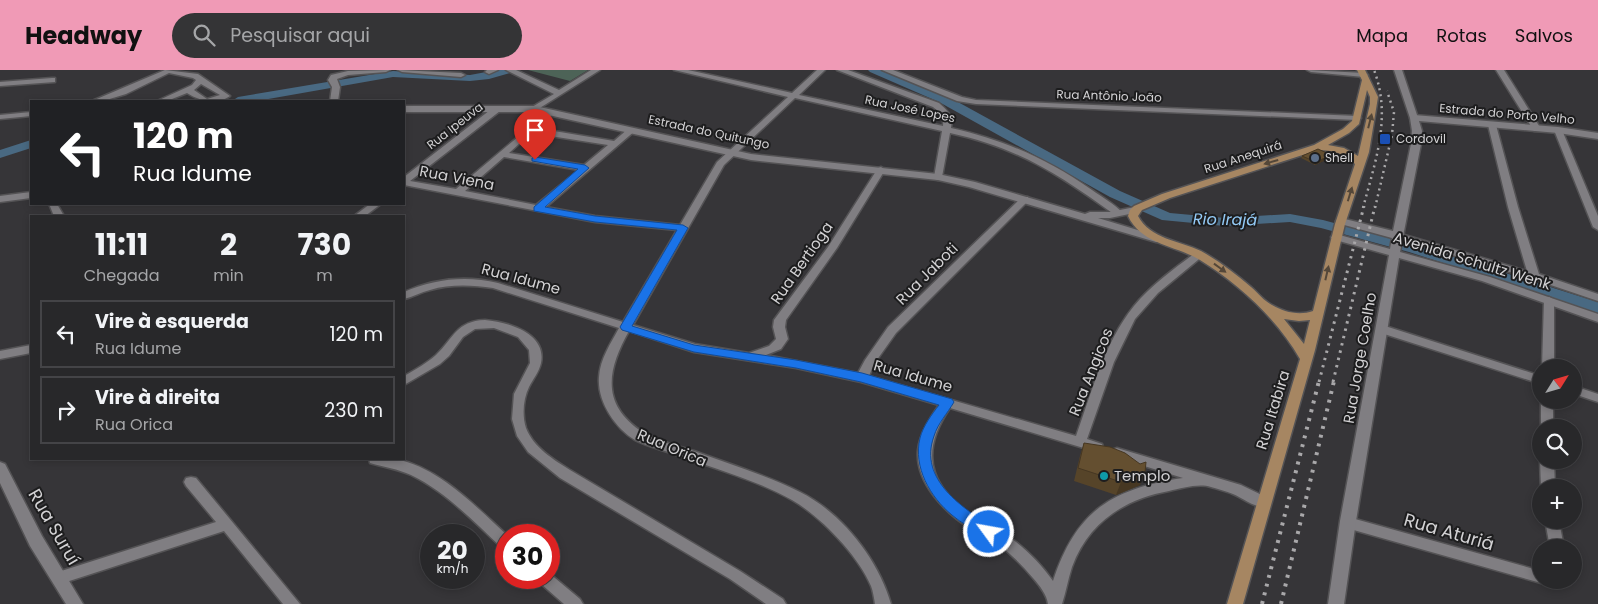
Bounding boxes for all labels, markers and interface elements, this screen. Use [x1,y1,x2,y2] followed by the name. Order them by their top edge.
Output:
[172,13,522,58] search box
[25,19,142,52] text: Headway
[190,21,218,49] icon: search
[230,22,370,49] text: Pesquisar aqui
[1356,23,1408,48] text: Mapa
[1436,23,1487,48] text: Rotas
[1515,23,1573,48] text: Salvos
[1056,85,1162,106] street label: Rua Antônio João
[863,91,957,126] street label: Rua José Lopes
[423,98,486,153] street label: Rua Ipeuva
[1439,99,1576,128] street label: Estrada do Porto Velho
[514,109,556,160] pin
[647,110,772,153] street label: Estrada do Quitungo
[133,111,233,160] text: 120 m
[1367,114,1375,129] one-way arrow
[521,116,549,144] icon: arrive
[50,120,115,185] icon: left
[1396,130,1446,147] place label: Cordovil
[1378,132,1392,146] marker: Cordovil
[1202,136,1284,177] street label: Rua Anequirá
[1325,149,1353,166] place label: Shell
[1309,152,1321,164] marker: Shell
[133,158,252,189] text: Rua Idume
[1263,158,1279,166] one-way arrow
[418,160,496,195] street label: Rua Viena
[1347,187,1355,202] one-way arrow
[1193,207,1257,232] water label: Rio Irajá
[765,217,838,308] street label: Rua Bertioga
[95,223,148,266] text: 11:11
[220,223,237,266] text: 2
[298,223,351,266] text: 730
[1391,227,1554,295] street label: Avenida Schultz Wenk
[891,238,962,309] street label: Rua Jaboti
[479,258,563,299] street label: Rua Idume
[1213,263,1226,274] one-way arrow
[84,264,159,287] text: Chegada
[213,264,244,287] text: min
[316,264,333,287] text: m
[1323,266,1331,281] one-way arrow
[1338,291,1381,425] street label: Rua Jorge Coelho
[95,308,249,335] text: Vire à esquerda
[52,320,80,348] icon: left
[329,321,383,348] text: 120 m
[1063,325,1118,419] street label: Rua Angicos
[95,337,181,360] text: Rua Idume
[871,354,955,397] street label: Rua Idume
[1532,359,1582,409] north arrow
[1532,359,1582,589] map controls
[1251,368,1295,452] street label: Rua Itabira
[95,384,220,411] text: Vire à direita
[52,396,80,424] icon: right
[324,397,383,424] text: 230 m
[95,413,173,436] text: Rua Orica
[1532,419,1582,469] button: search
[634,424,710,472] street label: Rua Orica
[1114,465,1170,486] place label: Templo
[1098,470,1110,482] marker: Templo
[1532,479,1582,529] button: +
[23,484,86,569] street label: Rua Suruí
[962,505,1014,557] position arrow
[1401,507,1497,556] street label: Rua Aturiá
[495,524,560,589] speed limit sign: 30
[437,533,468,568] text: 20
[1532,539,1582,589] button: −
[437,560,468,577] text: km/h

